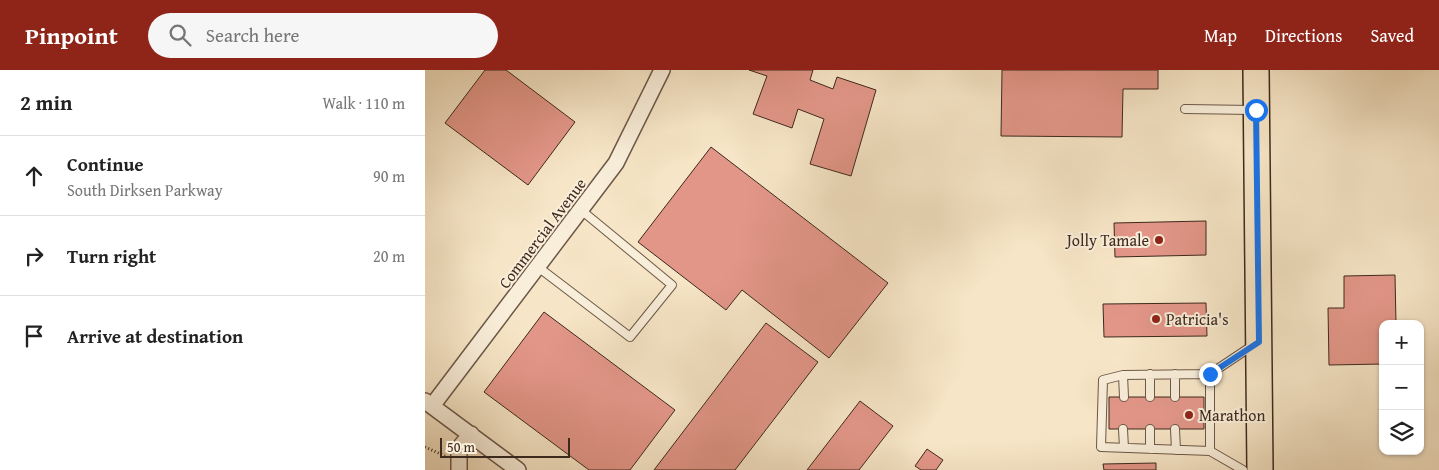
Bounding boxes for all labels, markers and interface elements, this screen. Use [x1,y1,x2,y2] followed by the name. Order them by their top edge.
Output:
[148,13,498,58] search box
[25,18,118,53] text: Pinpoint
[166,21,194,49] icon: search
[206,21,299,49] text: Search here
[1204,22,1237,49] text: Map
[1265,22,1342,49] text: Directions
[1370,22,1414,49] text: Saved
[20,87,72,118] text: 2 min
[322,91,405,115] text: Walk · 110 m
[1245,99,1268,122] route start
[67,150,144,178] text: Continue
[20,162,48,190] icon: ahead
[373,164,405,188] text: 90 m
[492,173,592,293] street label: Commercial Avenue
[67,178,223,202] text: South Dirksen Parkway
[1065,228,1149,252] place label: Jolly Tamale
[1153,234,1165,246] marker: Jolly Tamale
[20,242,48,270] icon: right
[67,242,156,270] text: Turn right
[373,244,405,268] text: 20 m
[1166,307,1229,331] place label: Patricia's
[1150,313,1162,325] marker: Patricia's
[1379,320,1424,455] map controls
[1379,320,1424,365] button: +
[20,322,48,350] icon: arrive
[67,322,243,350] text: Arrive at destination
[1199,363,1222,386] route end
[1379,365,1424,410] button: −
[1199,403,1265,427] place label: Marathon
[1183,409,1195,421] marker: Marathon
[1379,410,1424,455] button: layers
[440,435,570,458] scale bar
[447,437,475,457] text: 50 m

